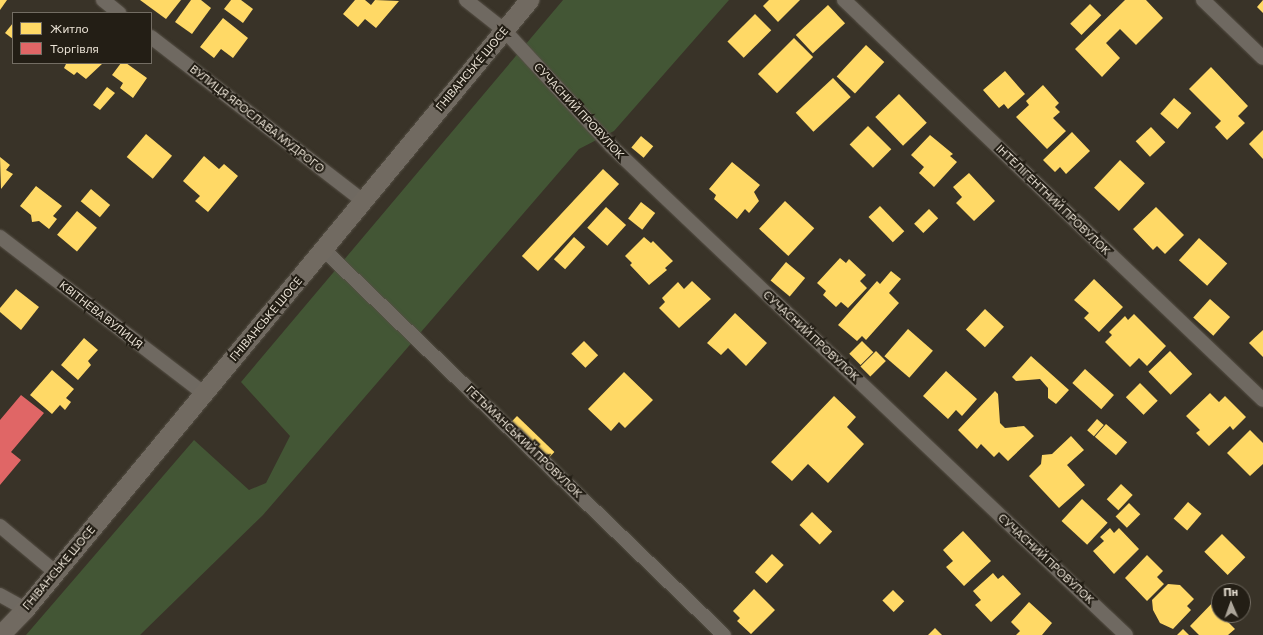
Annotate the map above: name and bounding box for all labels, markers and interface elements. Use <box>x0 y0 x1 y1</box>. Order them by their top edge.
legend <box>12 12 152 64</box>
text: Житло <box>50 21 89 35</box>
street label: ГНІВАНСЬКЕ ШОСЕ <box>433 24 511 114</box>
text: Торгівля <box>50 41 99 55</box>
street label: СУЧАСНИЙ ПРОВУЛОК <box>531 60 627 162</box>
street label: ВУЛИЦЯ ЯРОСЛАВА МУДРОГО <box>187 62 327 176</box>
street label: ІНТЕЛІГЕНТНИЙ ПРОВУЛОК <box>993 142 1113 258</box>
street label: ГНІВАНСЬКЕ ШОСЕ <box>227 274 305 364</box>
street label: КВІТНЕВА ВУЛИЦЯ <box>57 278 145 352</box>
street label: СУЧАСНИЙ ПРОВУЛОК <box>760 288 862 384</box>
street label: ГЕТЬМАНСЬКИЙ ПРОВУЛОК <box>463 383 585 501</box>
street label: СУЧАСНИЙ ПРОВУЛОК <box>995 511 1097 607</box>
street label: ГНІВАНСЬКЕ ШОСЕ <box>20 523 98 613</box>
north arrow <box>1211 583 1251 623</box>
text: Пн <box>1223 585 1238 598</box>

